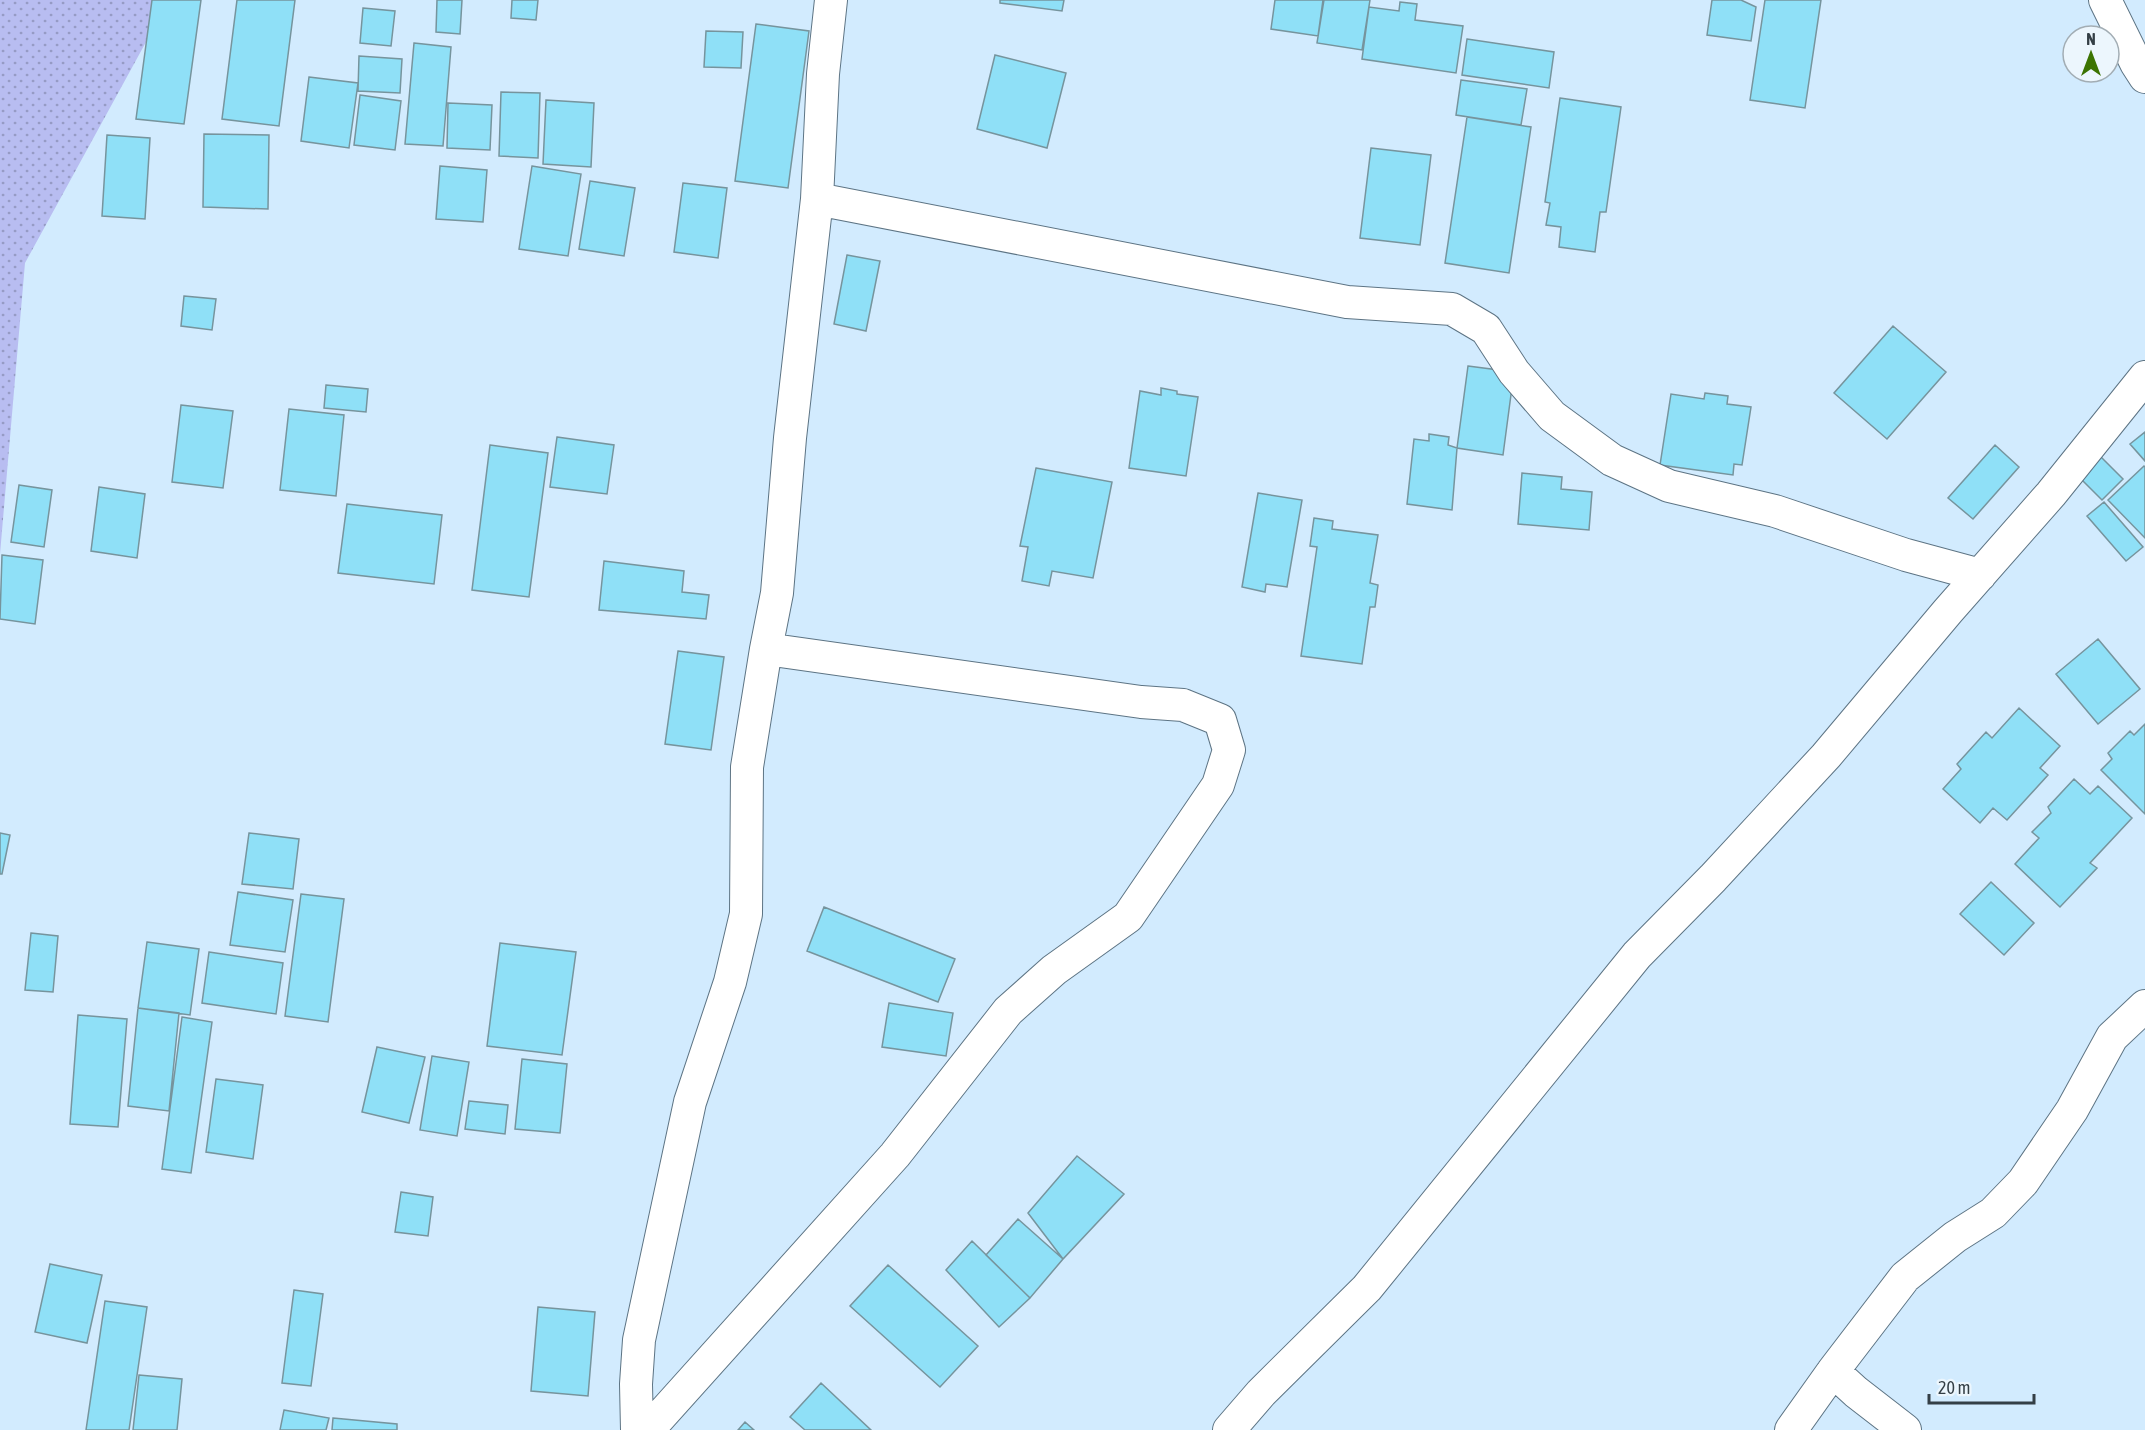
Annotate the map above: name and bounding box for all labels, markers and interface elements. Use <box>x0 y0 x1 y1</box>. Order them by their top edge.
north arrow <box>2061 24 2121 84</box>
text: N <box>2086 30 2096 48</box>
scale bar <box>1929 1367 2034 1405</box>
text: 20 m <box>1938 1377 1970 1398</box>

